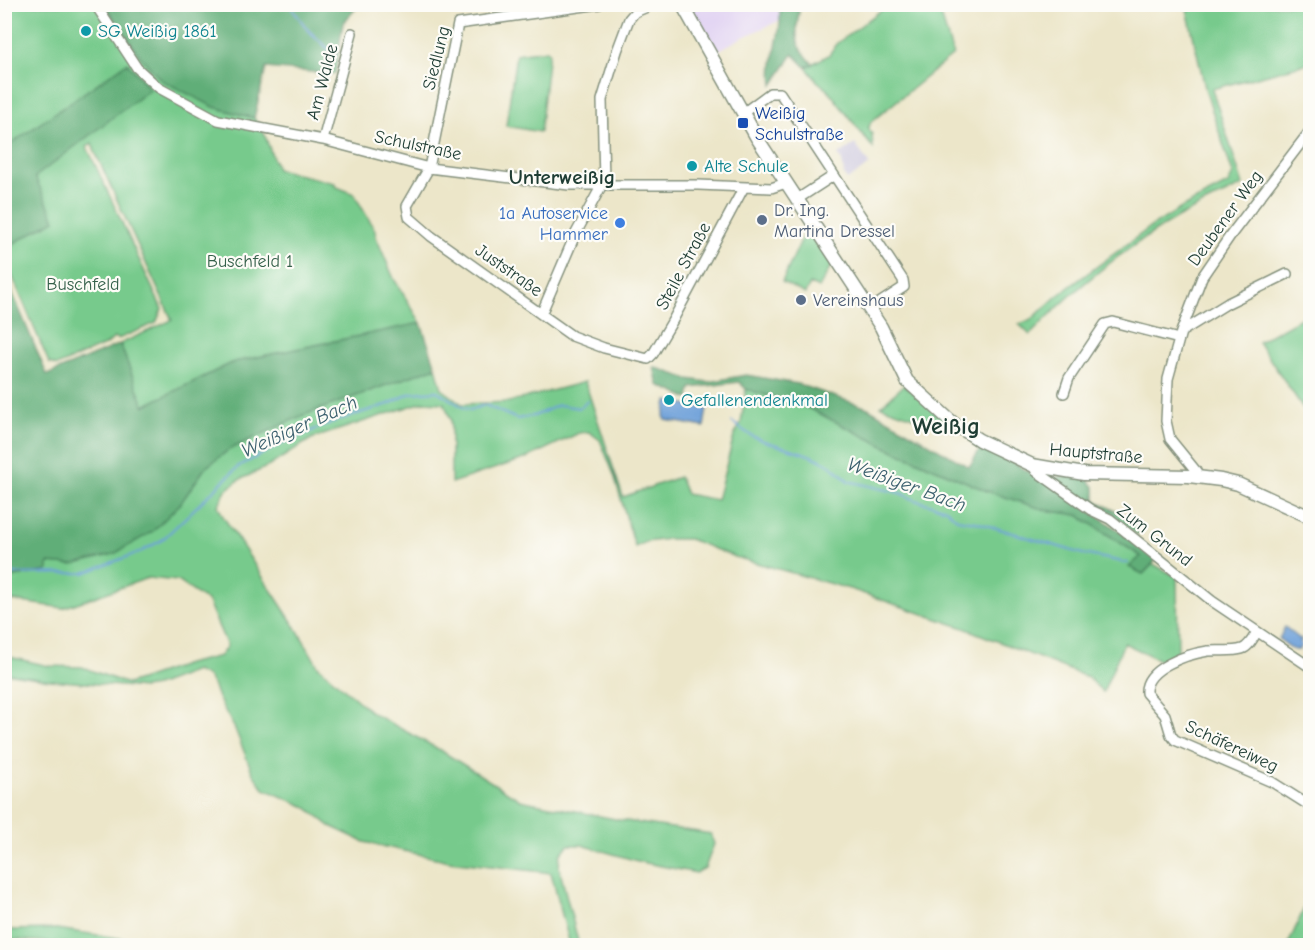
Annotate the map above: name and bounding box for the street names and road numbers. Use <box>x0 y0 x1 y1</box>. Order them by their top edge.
street label: Siedlung <box>418 24 455 92</box>
street label: Am Walde <box>302 42 343 122</box>
street label: Schulstraße <box>372 126 463 165</box>
street label: Deubener Weg <box>1184 166 1267 270</box>
street label: Steile Straße <box>652 219 715 314</box>
street label: Juststraße <box>471 240 546 301</box>
street label: Hauptstraße <box>1049 439 1143 468</box>
street label: Zum Grund <box>1113 500 1196 571</box>
street label: Schäfereiweg <box>1182 716 1282 777</box>

